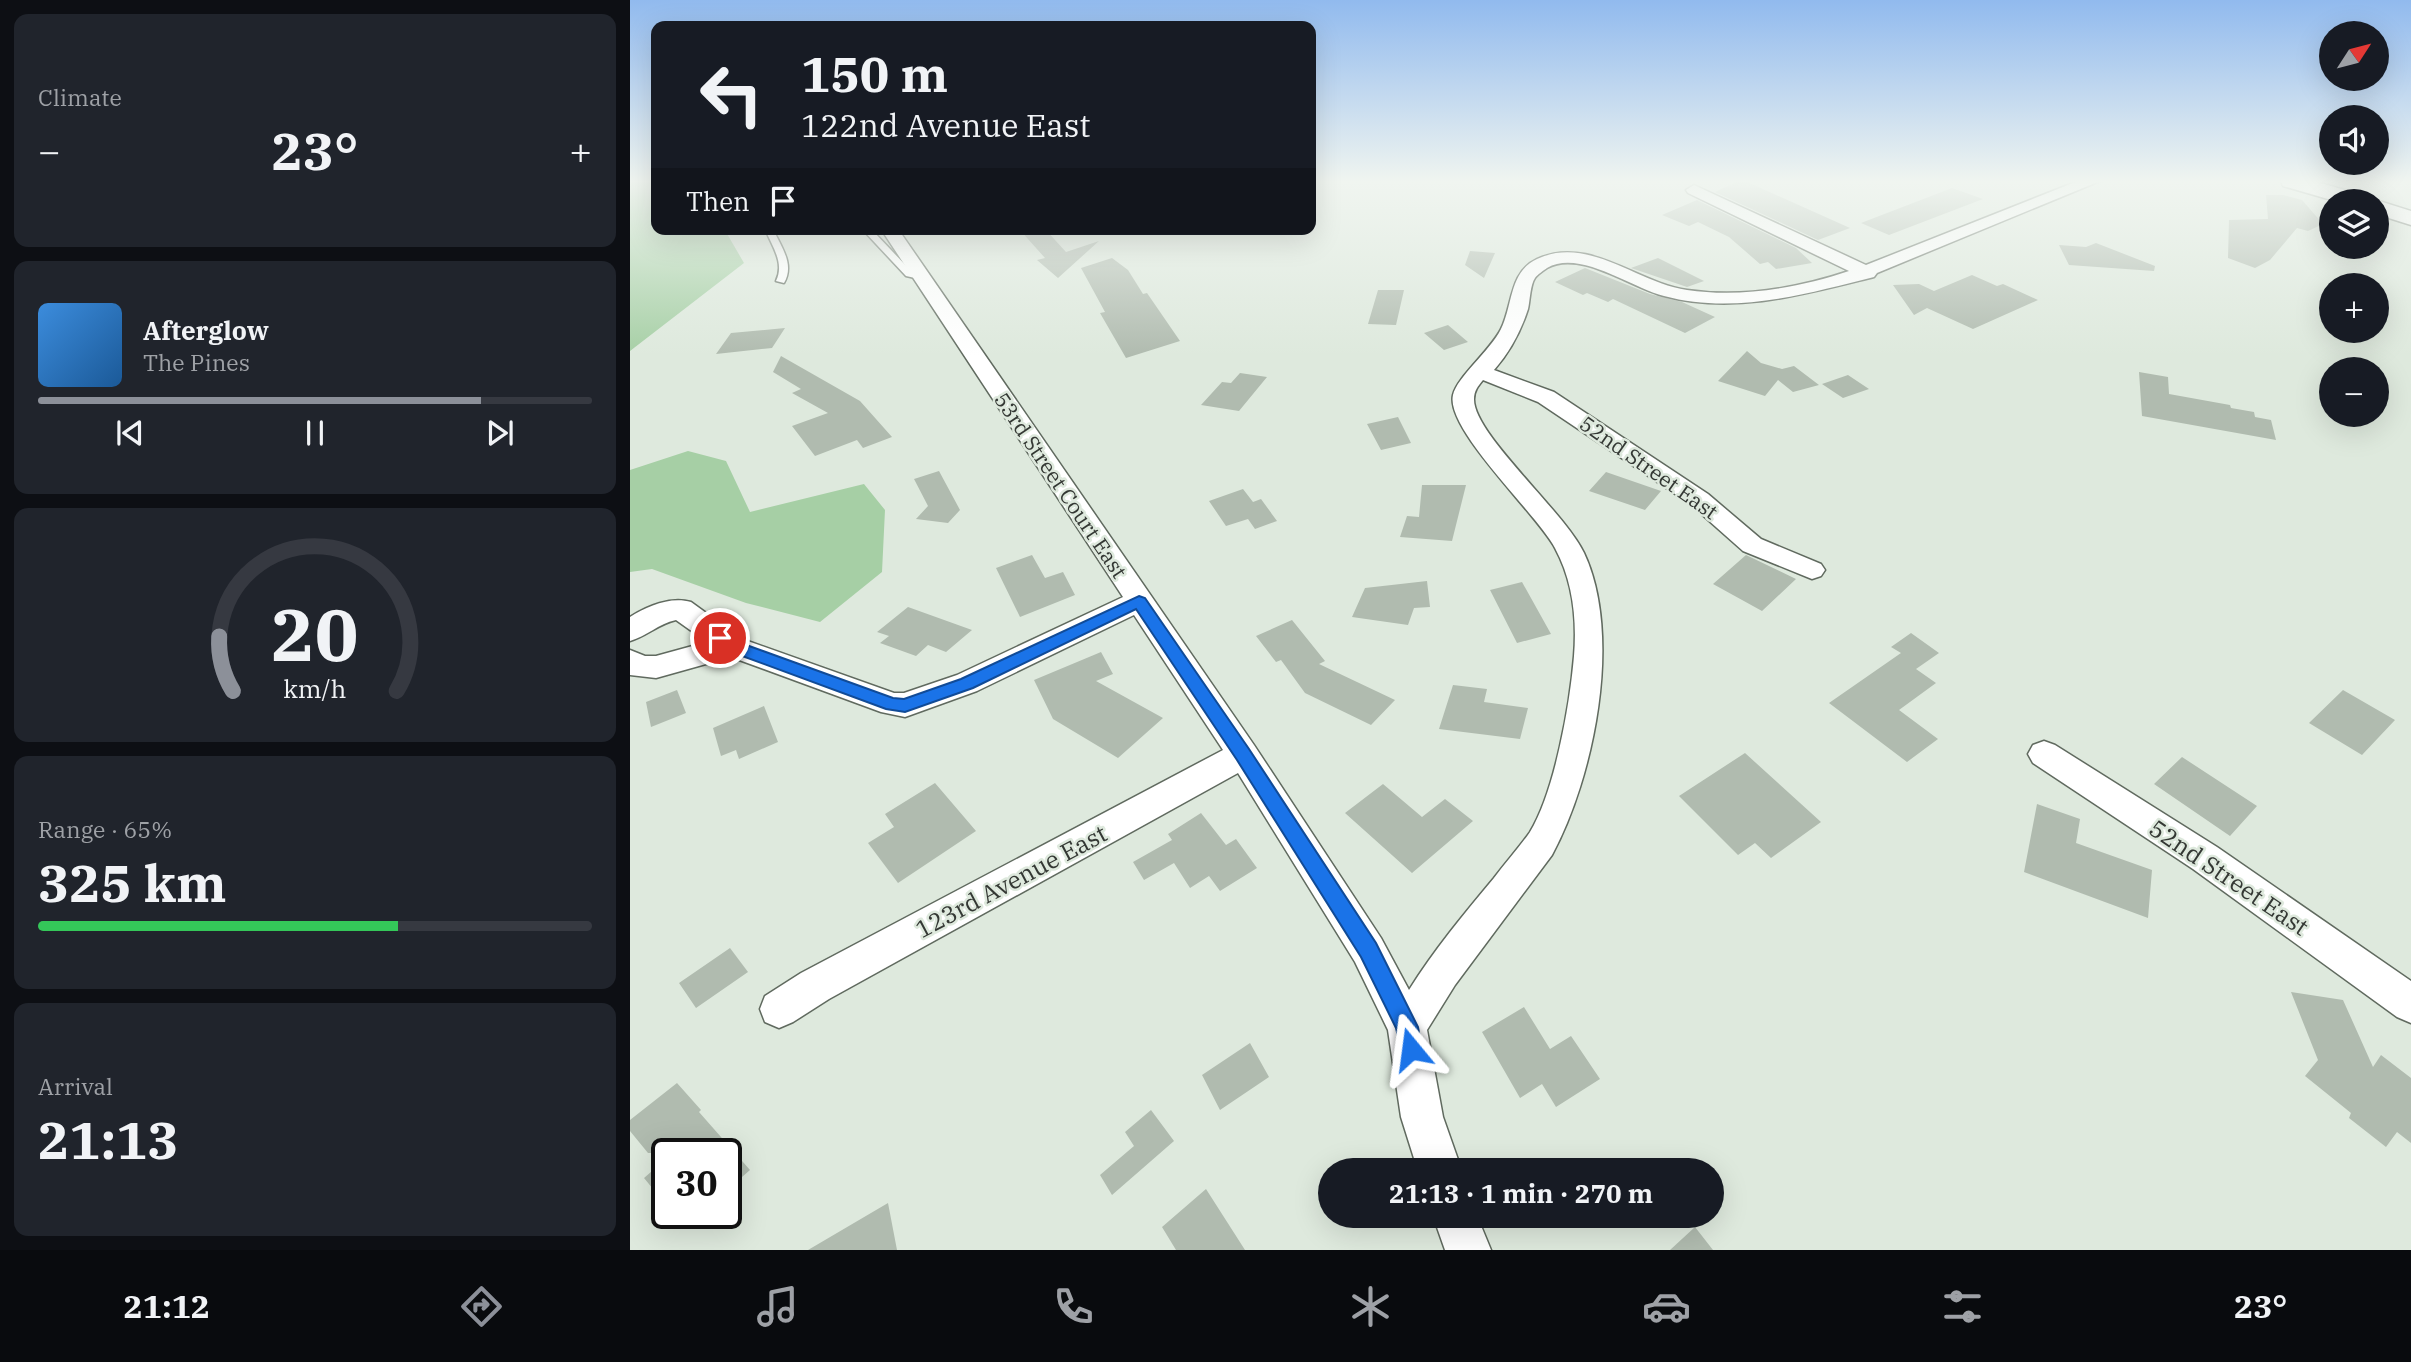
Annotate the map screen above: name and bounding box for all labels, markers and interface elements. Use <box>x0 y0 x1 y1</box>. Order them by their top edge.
north arrow <box>2319 21 2389 91</box>
map controls <box>2319 21 2389 427</box>
text: 150 m <box>801 42 948 105</box>
icon: left <box>686 49 777 140</box>
text: Climate <box>38 82 122 112</box>
text: 122nd Avenue East <box>801 104 1091 146</box>
button: sound <box>2319 105 2389 175</box>
text: 23° <box>272 117 358 184</box>
text: − <box>38 126 61 175</box>
text: + <box>569 126 592 175</box>
icon: arrive <box>764 182 802 220</box>
text: Then <box>686 184 750 218</box>
button: layers <box>2319 189 2389 259</box>
button: + <box>2319 273 2389 343</box>
text: Afterglow <box>143 313 269 347</box>
text: The Pines <box>143 347 250 377</box>
button: − <box>2319 357 2389 427</box>
street label: 53rd Street Court East <box>988 387 1134 583</box>
street label: 52nd Street East <box>1574 409 1724 525</box>
icon: previous <box>111 414 149 452</box>
icon: pause <box>296 414 334 452</box>
icon: next <box>481 414 519 452</box>
text: 20 <box>271 586 359 681</box>
pin <box>690 608 750 668</box>
icon: arrive <box>701 619 739 657</box>
text: km/h <box>283 672 347 705</box>
street label: 52nd Street East <box>2143 812 2315 942</box>
text: Range · 65% <box>38 814 172 844</box>
street label: 123rd Avenue East <box>910 817 1112 945</box>
text: 325 km <box>38 849 227 916</box>
position arrow <box>1374 1012 1448 1086</box>
text: Arrival <box>38 1071 113 1101</box>
text: 21:13 <box>38 1106 179 1173</box>
speed limit sign: 30 <box>651 1138 742 1229</box>
text: 21:13 · 1 min · 270 m <box>1389 1176 1653 1210</box>
icon: directions <box>457 1282 506 1331</box>
icon: music <box>753 1282 802 1331</box>
icon: phone <box>1049 1282 1098 1331</box>
icon: climate <box>1346 1282 1395 1331</box>
icon: car <box>1642 1282 1691 1331</box>
icon: filters <box>1938 1282 1987 1331</box>
text: 21:12 <box>124 1285 210 1327</box>
text: 23° <box>2234 1285 2287 1327</box>

